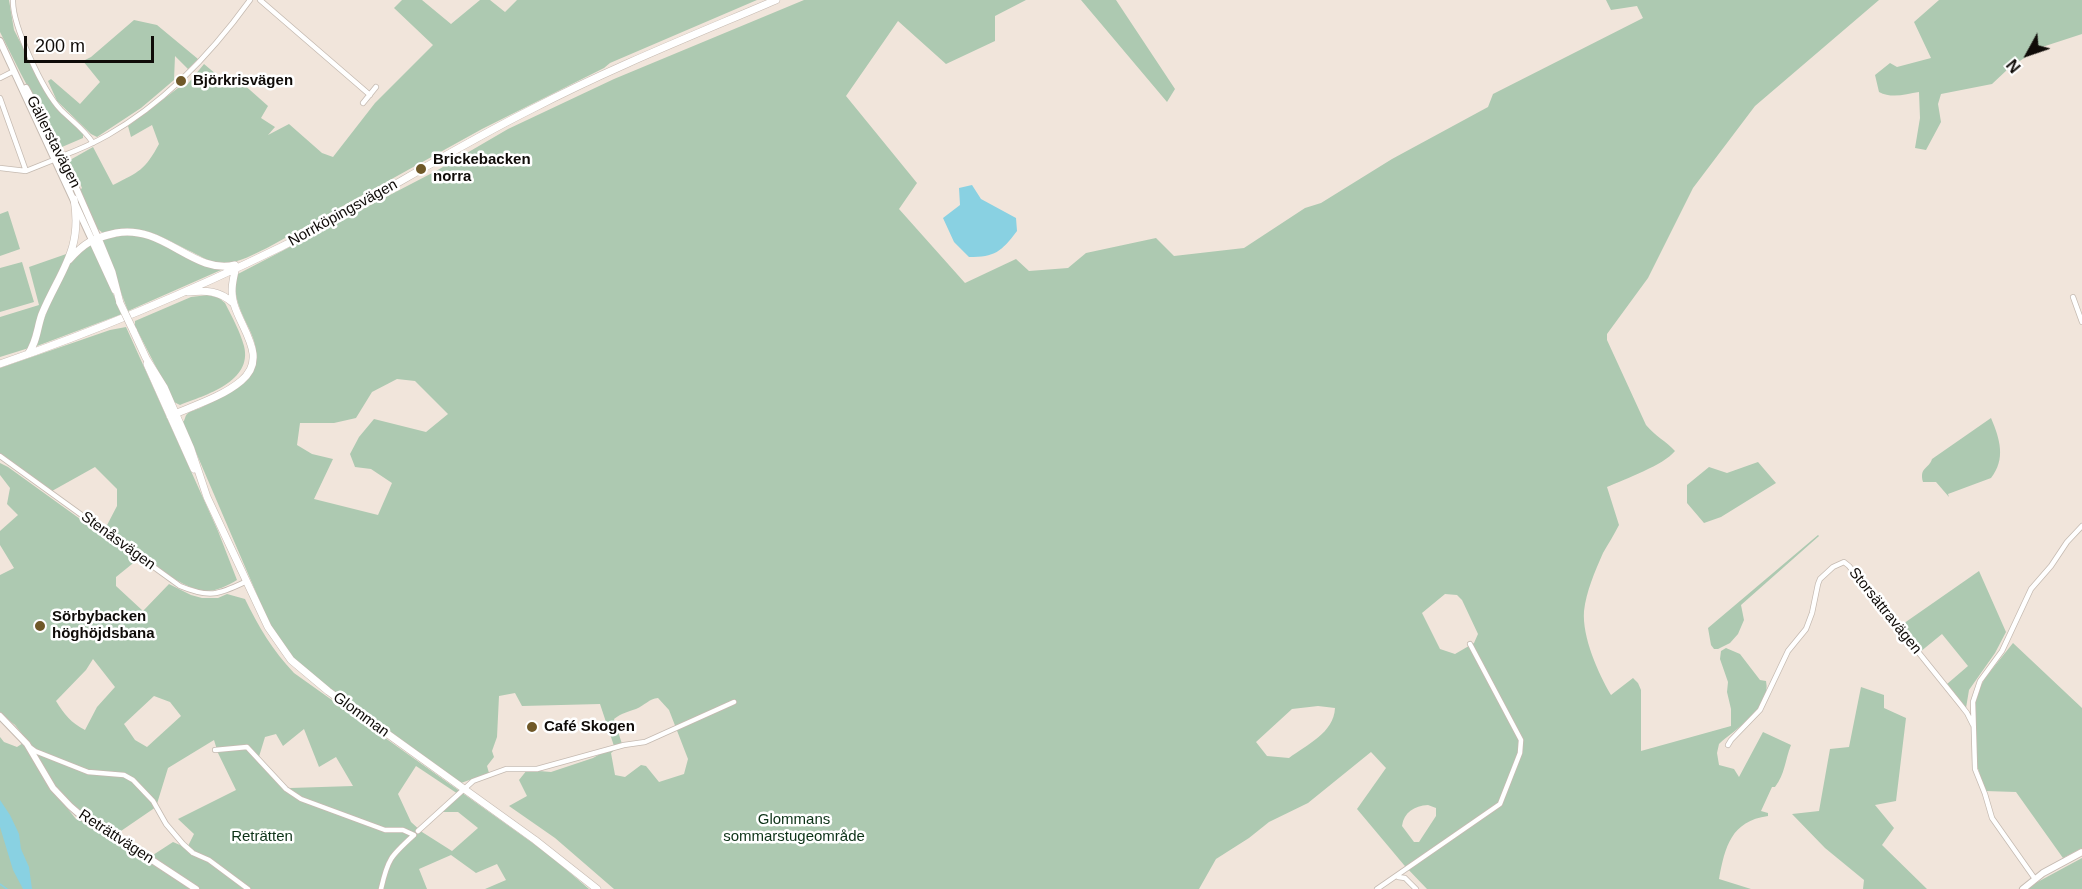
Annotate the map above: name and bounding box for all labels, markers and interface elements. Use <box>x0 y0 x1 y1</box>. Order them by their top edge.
scale bar <box>27 24 158 62</box>
north arrow <box>1998 24 2058 84</box>
text: 200 m <box>35 36 85 56</box>
text: N <box>2004 56 2024 76</box>
place label: Björkrisvägen <box>193 72 293 90</box>
marker: Björkrisvägen <box>174 74 188 88</box>
street label: Gällerstavägen <box>22 93 84 191</box>
place label: Brickebacken norra <box>433 151 531 186</box>
marker: Brickebacken norra <box>414 162 428 176</box>
street label: Norrköpingsvägen <box>285 176 401 250</box>
street label: Stenåsvägen <box>77 508 159 574</box>
street label: Storsättravägen <box>1845 564 1925 658</box>
place label: Sörbybacken höghöjdsbana <box>52 608 154 643</box>
marker: Sörbybacken höghöjdsbana <box>33 619 47 633</box>
street label: Glomman <box>329 689 393 741</box>
place label: Café Skogen <box>544 718 635 736</box>
marker: Café Skogen <box>525 720 539 734</box>
street label: Reträttvägen <box>75 806 157 868</box>
park label: Glommans sommarstugeområde <box>723 811 865 846</box>
park label: Reträtten <box>231 828 293 846</box>

